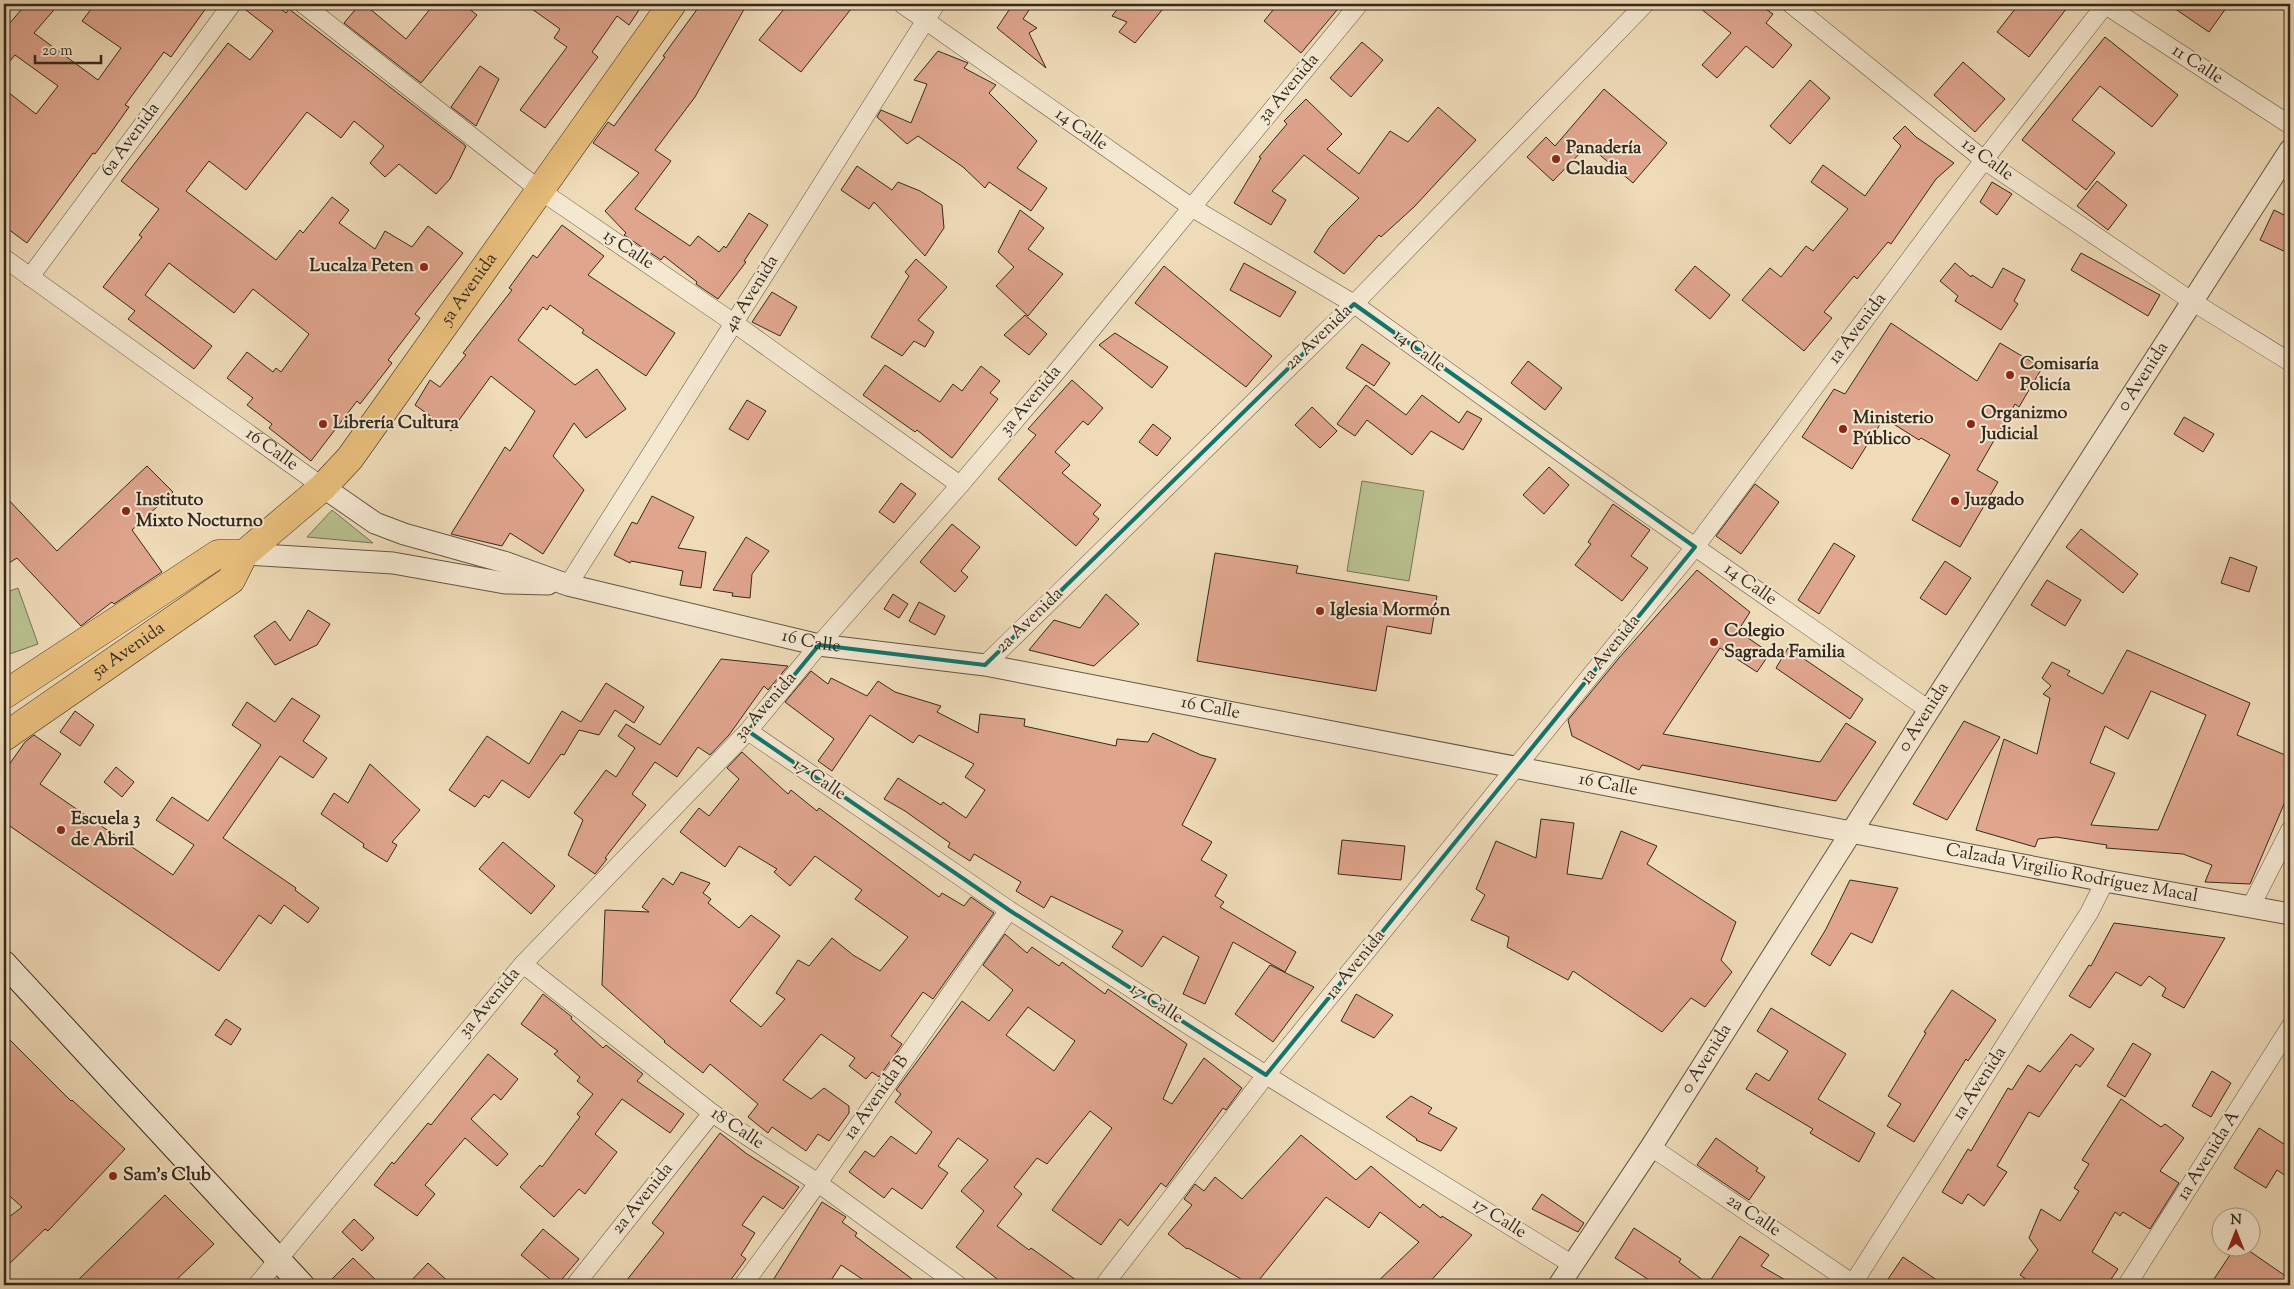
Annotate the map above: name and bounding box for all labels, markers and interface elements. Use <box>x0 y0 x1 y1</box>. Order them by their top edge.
scale bar <box>35 32 101 64</box>
street label: 11 Calle <box>2166 39 2228 91</box>
text: 20 m <box>42 41 73 62</box>
street label: 3a Avenida <box>1252 48 1326 130</box>
street label: 6a Avenida <box>95 98 167 182</box>
street label: 14 Calle <box>1049 102 1113 158</box>
street label: 12 Calle <box>1955 132 2019 188</box>
place label: Panadería Claudia <box>1566 136 1642 183</box>
marker: Panadería Claudia <box>1550 153 1562 165</box>
street label: 15 Calle <box>597 223 659 277</box>
street label: 5a Avenida <box>434 248 504 332</box>
street label: 4a Avenida <box>718 251 786 337</box>
place label: Lucalza Peten <box>310 254 414 280</box>
marker: Lucalza Peten <box>418 261 430 273</box>
street label: 1a Avenida <box>1823 288 1893 370</box>
street label: 2a Avenida <box>1279 299 1359 377</box>
street label: 14 Calle <box>1387 323 1451 379</box>
street label: 0 Avenida <box>2111 337 2176 417</box>
place label: Comisaría Policía <box>2020 352 2100 399</box>
street label: 3a Avenida <box>994 360 1068 442</box>
marker: Comisaría Policía <box>2004 369 2016 381</box>
place label: Organizmo Judicial <box>1979 401 2067 448</box>
place label: Ministerio Público <box>1853 406 1934 453</box>
place label: Librería Cultura <box>333 411 460 437</box>
marker: Librería Cultura <box>317 418 329 430</box>
marker: Organizmo Judicial <box>1965 418 1977 430</box>
street label: 16 Calle <box>239 422 303 478</box>
marker: Ministerio Público <box>1837 423 1849 435</box>
place label: Instituto Mixto Nocturno <box>136 488 263 535</box>
place label: Juzgado <box>1963 488 2024 514</box>
marker: Juzgado <box>1949 495 1961 507</box>
marker: Instituto Mixto Nocturno <box>120 505 132 517</box>
street label: 14 Calle <box>1718 557 1782 613</box>
street label: 2a Avenida <box>990 582 1070 660</box>
place label: Iglesia Mormón <box>1330 598 1451 624</box>
marker: Iglesia Mormón <box>1314 605 1326 617</box>
street label: 1a Avenida <box>1575 609 1647 691</box>
street label: 5a Avenida <box>86 616 171 686</box>
place label: Colegio Sagrada Familia <box>1724 619 1846 666</box>
street label: 16 Calle <box>779 624 842 661</box>
marker: Colegio Sagrada Familia <box>1708 636 1720 648</box>
street label: 3a Avenida <box>728 667 804 747</box>
street label: 0 Avenida <box>1892 677 1956 758</box>
street label: 16 Calle <box>1179 690 1242 727</box>
street label: 17 Calle <box>787 753 851 807</box>
street label: 16 Calle <box>1576 767 1640 804</box>
place label: Escuela 3 de Abril <box>71 807 140 854</box>
marker: Escuela 3 de Abril <box>55 824 67 836</box>
street label: Calzada Virgilio Rodríguez Macal <box>1943 838 2200 910</box>
street label: 1a Avenida <box>1320 924 1392 1006</box>
street label: 3a Avenida <box>453 962 527 1044</box>
street label: 17 Calle <box>1124 977 1188 1031</box>
street label: 0 Avenida <box>1675 1019 1739 1099</box>
street label: 1a Avenida <box>1946 1042 2014 1126</box>
street label: 1a Avenida B <box>838 1050 916 1146</box>
street label: 18 Calle <box>705 1102 769 1156</box>
street label: 1a Avenida A <box>2171 1106 2247 1206</box>
street label: 2a Avenida <box>606 1158 680 1240</box>
place label: Sam's Club <box>123 1163 211 1189</box>
marker: Sam's Club <box>107 1170 119 1182</box>
street label: 2a Calle <box>1720 1188 1786 1244</box>
street label: 17 Calle <box>1467 1192 1531 1246</box>
north arrow <box>2212 1206 2262 1256</box>
text: N <box>2230 1211 2242 1231</box>

